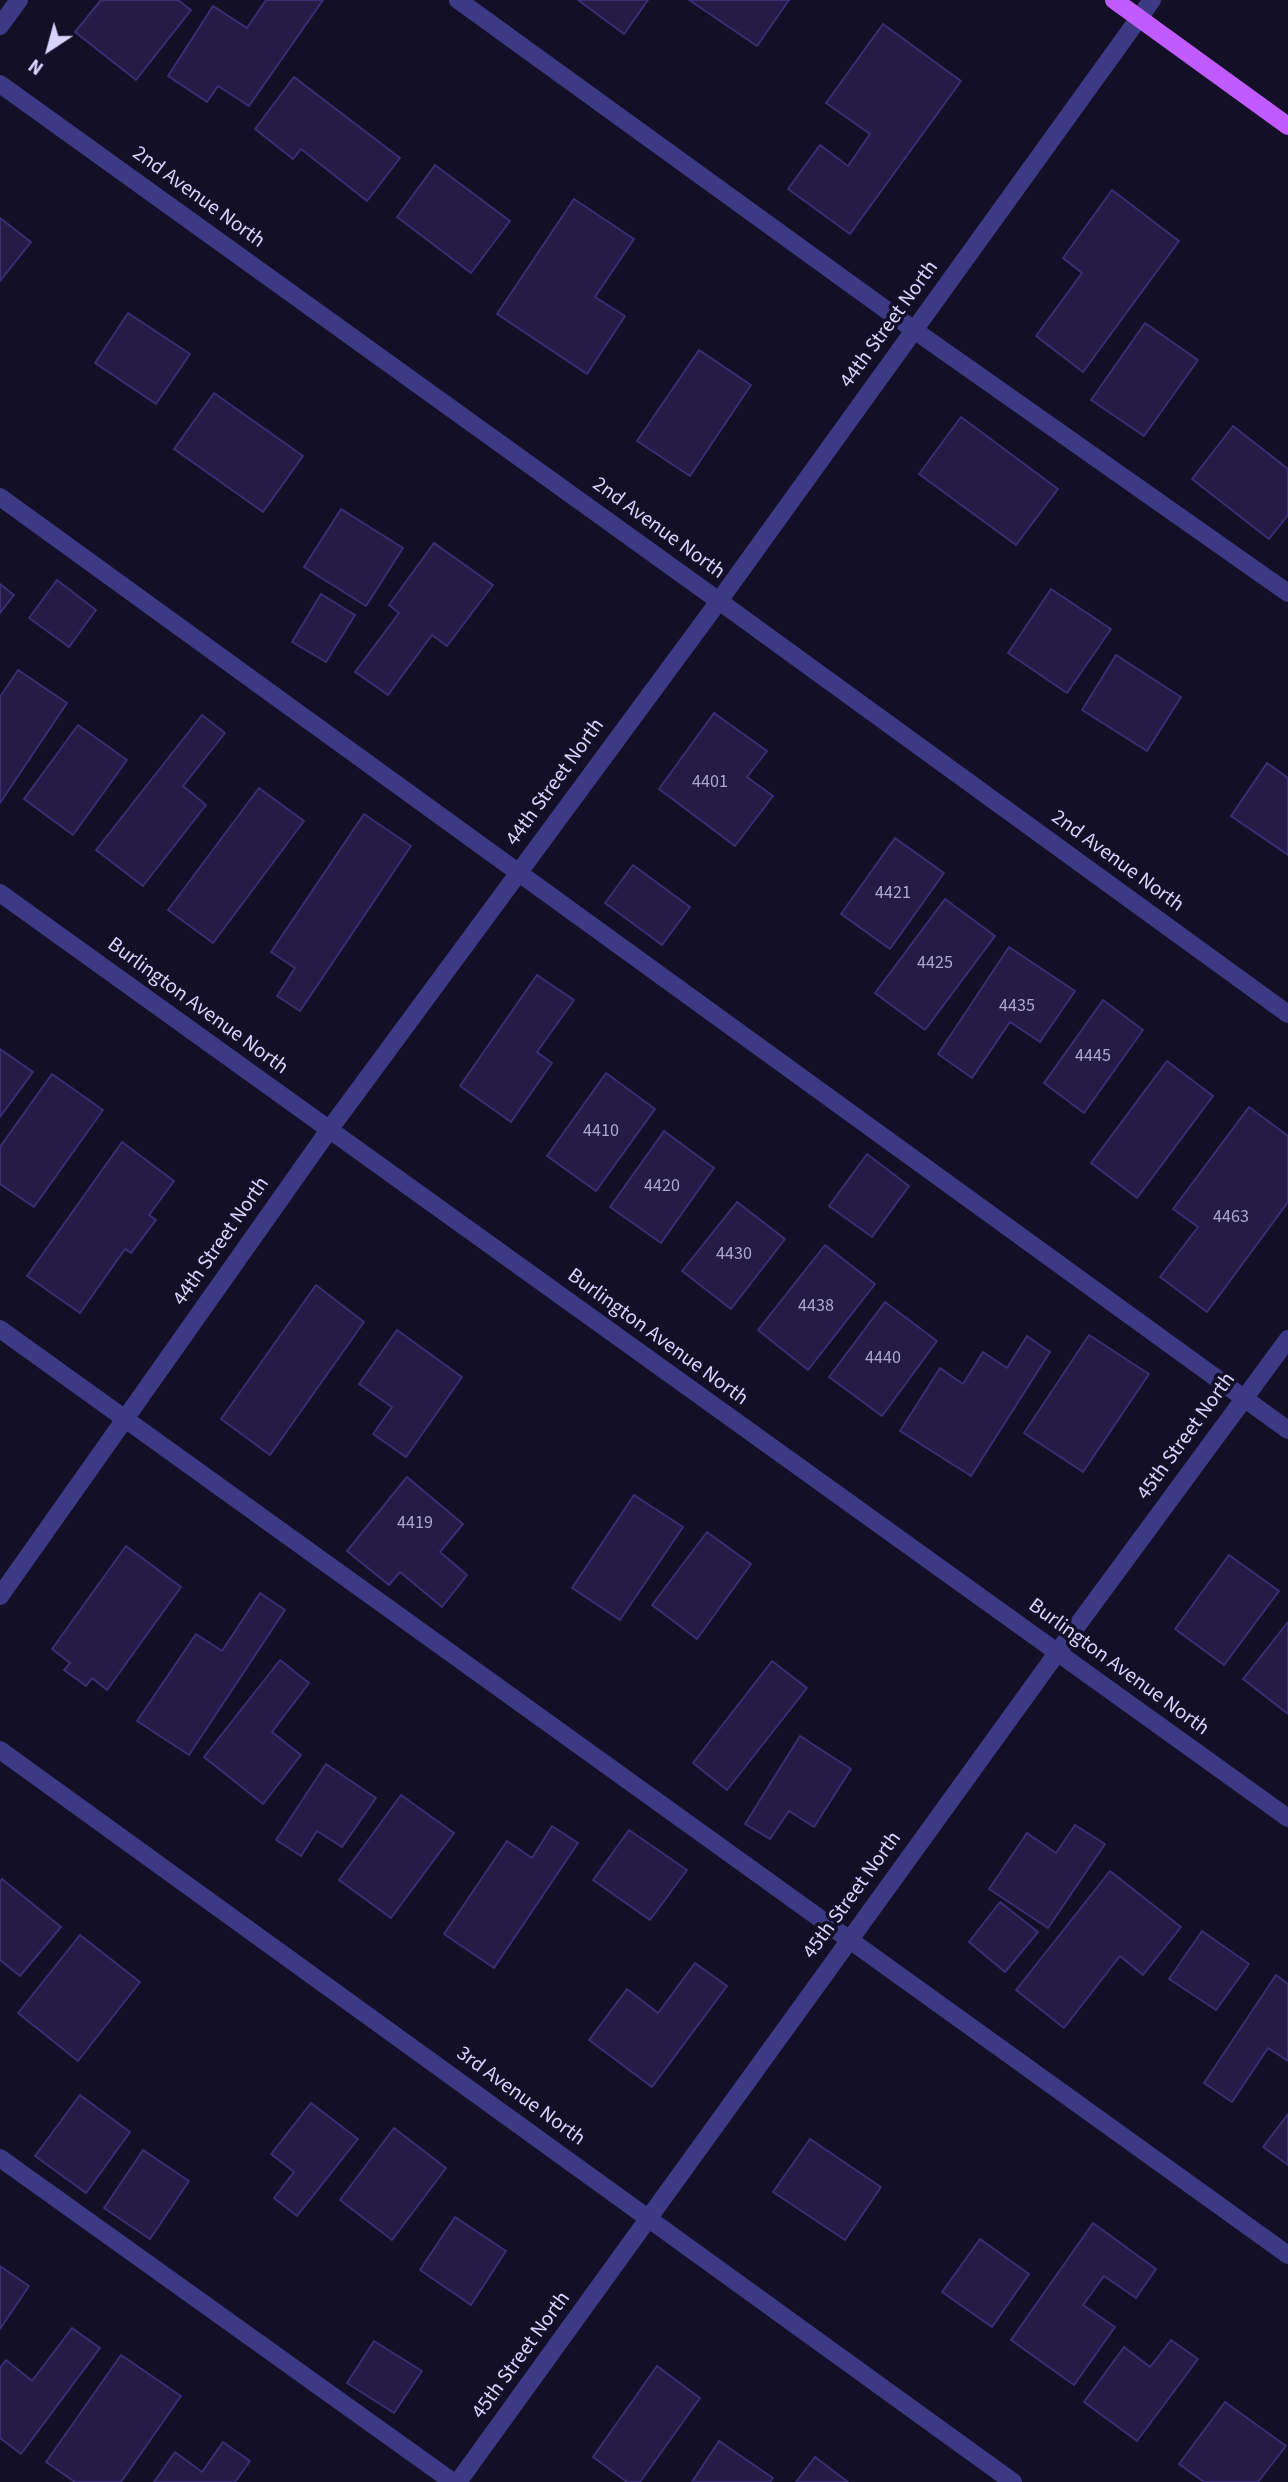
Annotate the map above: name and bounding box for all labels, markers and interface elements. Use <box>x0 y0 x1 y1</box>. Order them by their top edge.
north arrow <box>14 14 84 84</box>
text: N <box>23 52 49 81</box>
street label: 2nd Avenue North <box>127 142 269 254</box>
street label: 44th Street North <box>835 256 945 394</box>
street label: 2nd Avenue North <box>587 473 729 585</box>
street label: 44th Street North <box>501 714 611 852</box>
house number: 4401 <box>692 772 728 794</box>
street label: 2nd Avenue North <box>1046 806 1188 918</box>
house number: 4421 <box>875 883 911 905</box>
street label: Burlington Avenue North <box>102 933 292 1081</box>
house number: 4425 <box>917 953 953 975</box>
house number: 4435 <box>999 996 1035 1018</box>
house number: 4445 <box>1075 1046 1111 1068</box>
house number: 4410 <box>583 1121 619 1143</box>
street label: 44th Street North <box>168 1173 276 1311</box>
house number: 4420 <box>644 1176 680 1198</box>
house number: 4463 <box>1213 1207 1249 1229</box>
house number: 4430 <box>716 1244 752 1266</box>
street label: Burlington Avenue North <box>562 1264 752 1412</box>
house number: 4438 <box>798 1296 834 1318</box>
house number: 4440 <box>865 1348 901 1370</box>
street label: 45th Street North <box>1132 1368 1242 1506</box>
house number: 4419 <box>397 1513 433 1535</box>
street label: Burlington Avenue North <box>1023 1594 1213 1742</box>
street label: 45th Street North <box>798 1827 908 1965</box>
street label: 3rd Avenue North <box>451 2042 589 2152</box>
street label: 45th Street North <box>467 2287 577 2425</box>

